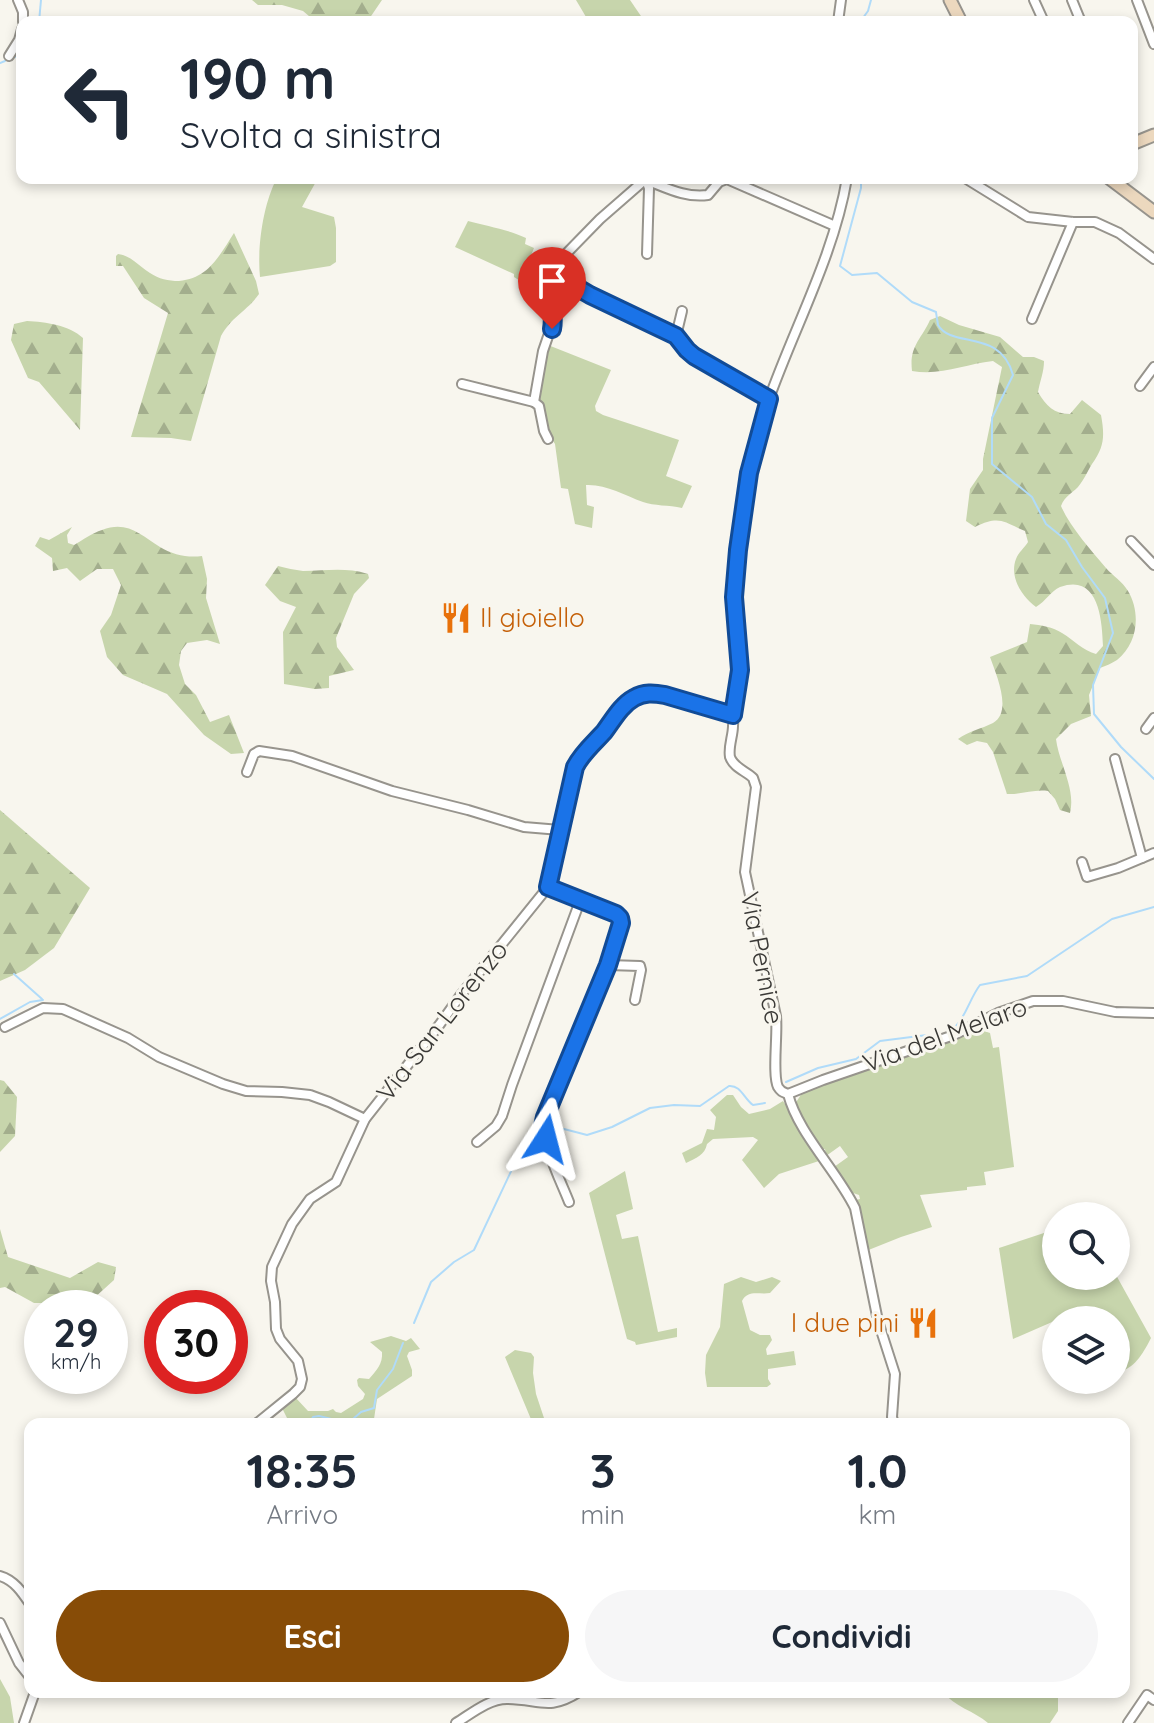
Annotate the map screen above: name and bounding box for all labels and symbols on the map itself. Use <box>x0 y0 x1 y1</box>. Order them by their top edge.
pin <box>518 247 586 329</box>
restaurant icon: Il gioiello <box>439 601 473 635</box>
place label: Il gioiello <box>480 601 585 634</box>
street label: Via Pernice <box>733 889 792 1027</box>
street label: Via San Lorenzo <box>369 934 515 1108</box>
street label: Via del Melaro <box>858 990 1031 1080</box>
position arrow <box>504 1097 588 1181</box>
speed limit sign: 30 <box>144 1290 248 1394</box>
place label: I due pini <box>791 1306 899 1339</box>
restaurant icon: I due pini <box>906 1306 940 1340</box>

